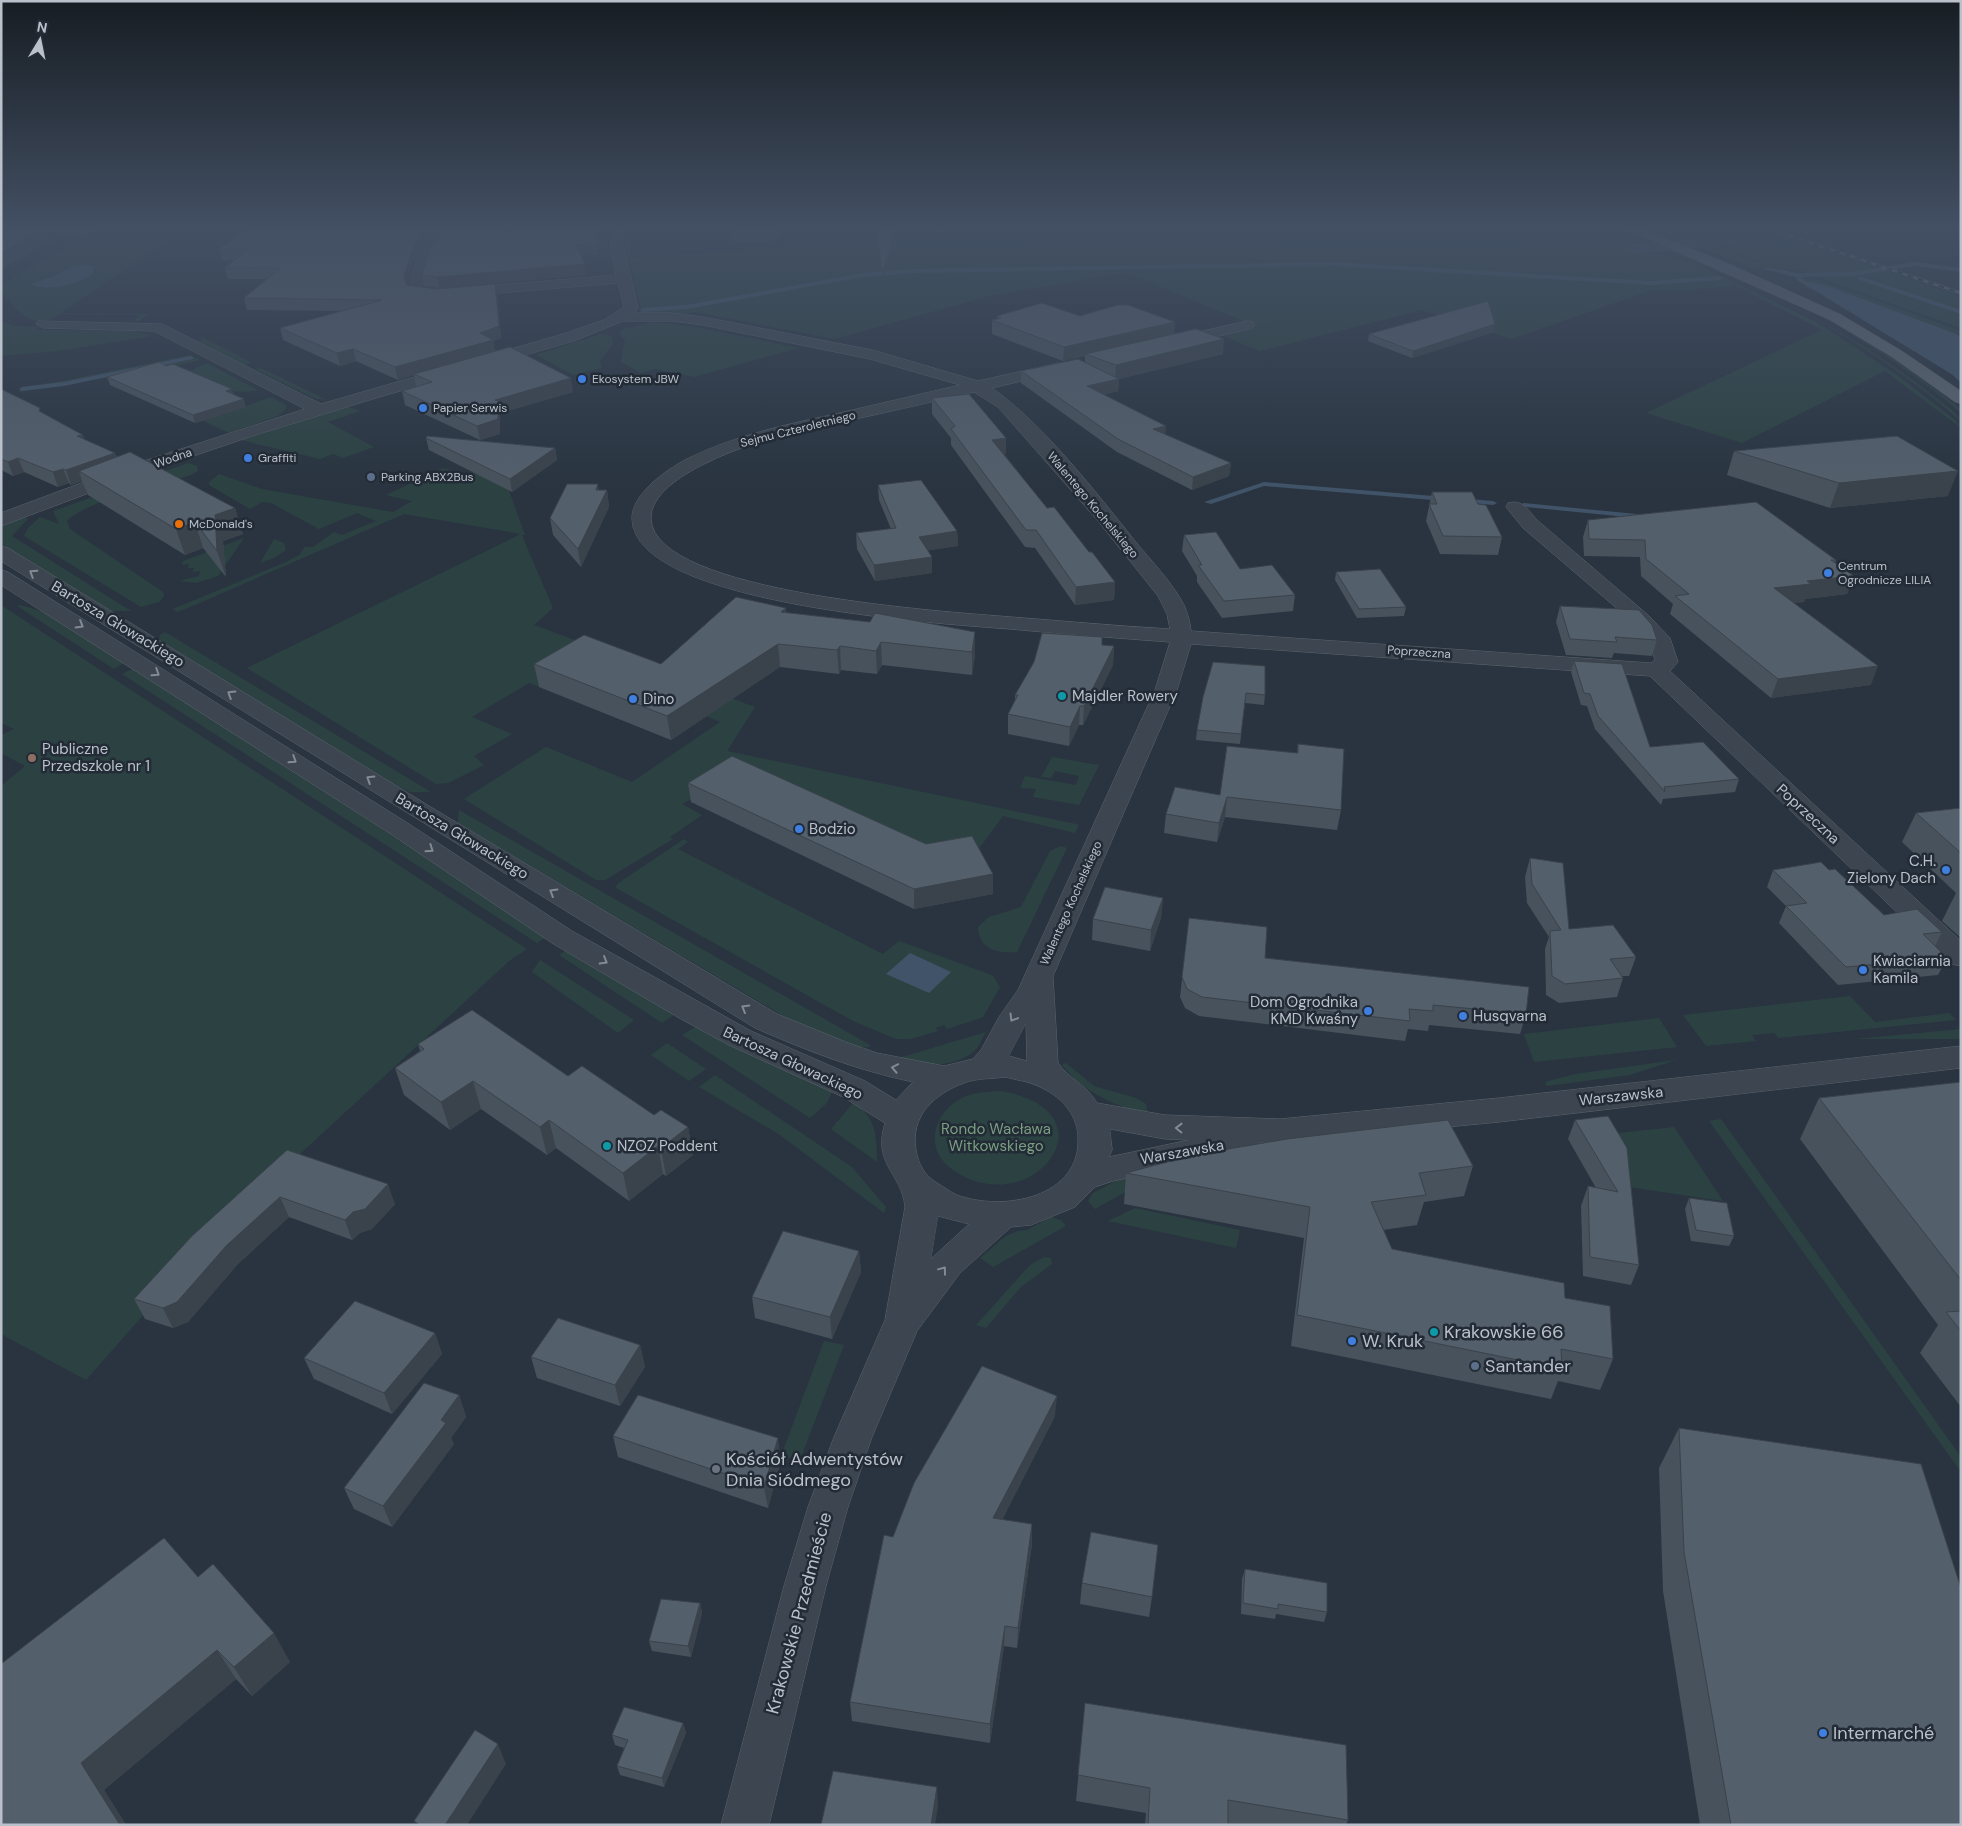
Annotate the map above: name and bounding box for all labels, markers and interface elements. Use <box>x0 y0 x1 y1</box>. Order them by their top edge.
north arrow <box>15 15 65 65</box>
text: N <box>36 17 49 37</box>
place label: Ekosystem JBW <box>592 371 680 387</box>
marker: Ekosystem JBW <box>576 373 588 385</box>
place label: Papier Serwis <box>433 400 507 416</box>
marker: Papier Serwis <box>417 402 429 414</box>
street label: Sejmu Czteroletniego <box>739 407 857 451</box>
street label: Wodna <box>152 444 194 472</box>
street label: Walentego Kochelskiego <box>1044 448 1142 562</box>
place label: Graffiti <box>258 450 297 466</box>
marker: Graffiti <box>242 452 254 464</box>
place label: Parking ABX2Bus <box>381 469 474 485</box>
marker: Parking ABX2Bus <box>365 471 377 483</box>
place label: McDonald's <box>189 516 253 532</box>
marker: McDonald's <box>173 518 185 530</box>
place label: Centrum Ogrodnicze LILIA <box>1838 558 1931 588</box>
marker: Centrum Ogrodnicze LILIA <box>1822 567 1834 579</box>
one-way arrow <box>30 570 39 579</box>
street label: Bartosza Głowackiego <box>48 576 188 672</box>
one-way arrow <box>74 618 83 628</box>
street label: Poprzeczna <box>1387 642 1451 662</box>
one-way arrow <box>151 667 160 676</box>
place label: Majdler Rowery <box>1072 686 1179 706</box>
place label: Dino <box>643 689 675 709</box>
one-way arrow <box>228 690 237 700</box>
marker: Majdler Rowery <box>1056 690 1068 702</box>
marker: Dino <box>627 693 639 705</box>
place label: Publiczne Przedszkole nr 1 <box>42 739 150 776</box>
marker: Publiczne Przedszkole nr 1 <box>26 752 38 764</box>
one-way arrow <box>288 754 297 764</box>
one-way arrow <box>366 776 375 786</box>
street label: Poprzeczna <box>1772 780 1844 848</box>
street label: Bartosza Głowackiego <box>392 788 532 884</box>
place label: Bodzio <box>809 819 856 839</box>
marker: Bodzio <box>793 823 805 835</box>
street label: Walentego Kochelskiego <box>1036 838 1106 968</box>
one-way arrow <box>425 842 434 852</box>
place label: C.H. Zielony Dach <box>1847 851 1936 888</box>
marker: C.H. Zielony Dach <box>1940 864 1952 876</box>
one-way arrow <box>549 888 558 898</box>
place label: Kwiaciarnia Kamila <box>1873 951 1951 988</box>
one-way arrow <box>599 955 608 965</box>
marker: Kwiaciarnia Kamila <box>1857 964 1869 976</box>
place label: Dom Ogrodnika KMD Kwaśny <box>1250 992 1359 1029</box>
one-way arrow <box>741 1005 750 1015</box>
marker: Dom Ogrodnika KMD Kwaśny <box>1362 1005 1374 1017</box>
place label: Husqvarna <box>1473 1006 1547 1026</box>
marker: Husqvarna <box>1457 1010 1469 1022</box>
one-way arrow <box>1010 1012 1020 1021</box>
street label: Bartosza Głowackiego <box>720 1022 866 1104</box>
one-way arrow <box>891 1063 900 1074</box>
street label: Warszawska <box>1578 1082 1664 1110</box>
park label: Rondo Wacława Witkowskiego <box>941 1119 1051 1156</box>
one-way arrow <box>1175 1122 1183 1133</box>
street label: Warszawska <box>1139 1135 1225 1169</box>
place label: NZOZ Poddent <box>617 1136 718 1156</box>
marker: NZOZ Poddent <box>601 1140 613 1152</box>
one-way arrow <box>937 1267 945 1276</box>
place label: Krakowskie 66 <box>1444 1320 1564 1344</box>
marker: Krakowskie 66 <box>1428 1326 1440 1338</box>
place label: W. Kruk <box>1362 1329 1423 1353</box>
marker: W. Kruk <box>1346 1335 1358 1347</box>
place label: Santander <box>1485 1354 1571 1378</box>
marker: Santander <box>1469 1360 1481 1372</box>
place label: Kościół Adwentystów Dnia Siódmego <box>726 1447 903 1492</box>
marker: Kościół Adwentystów Dnia Siódmego <box>710 1463 722 1475</box>
street label: Krakowskie Przedmieście <box>760 1509 838 1717</box>
place label: Intermarché <box>1833 1721 1934 1745</box>
marker: Intermarché <box>1817 1727 1829 1739</box>

